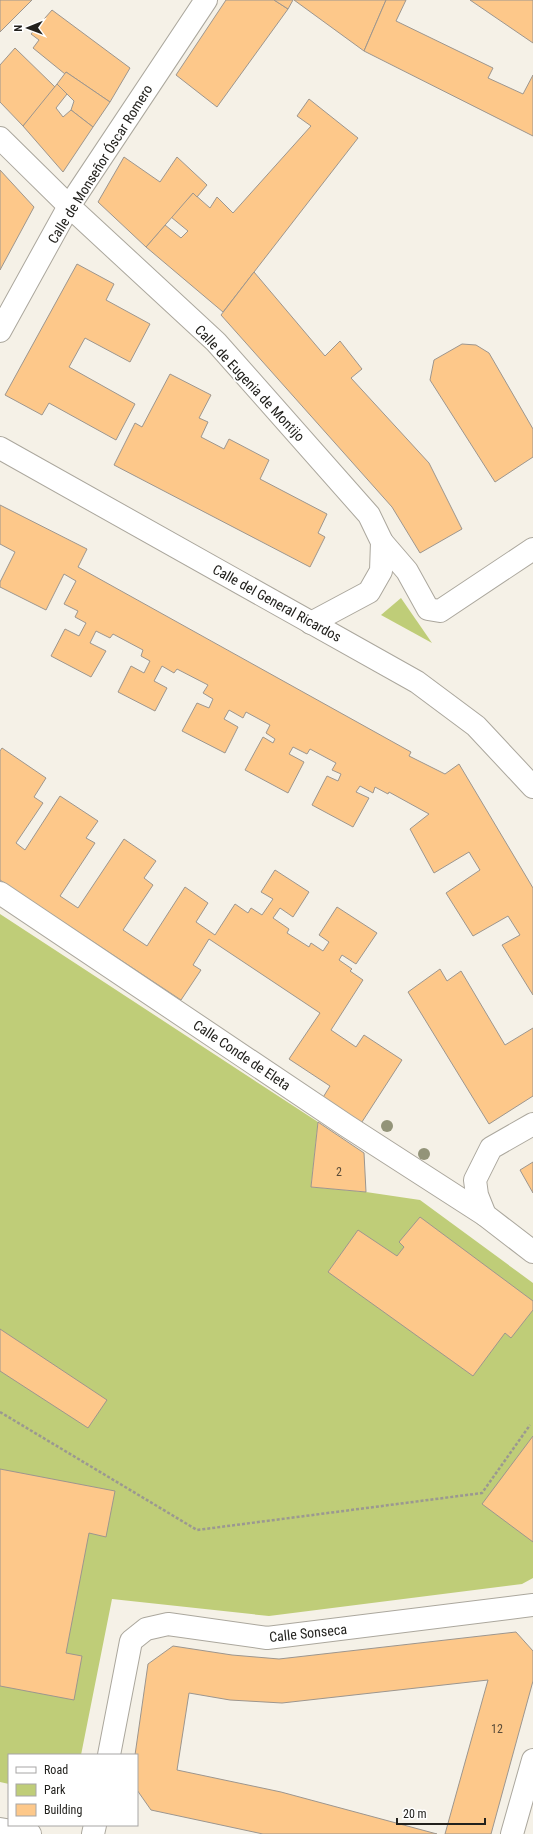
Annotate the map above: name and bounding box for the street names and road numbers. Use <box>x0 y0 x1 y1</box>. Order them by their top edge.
street label: Calle de Monseñor Óscar Romero <box>44 81 156 246</box>
street label: Calle de Eugenia de Montijo <box>192 322 308 444</box>
street label: Calle del General Ricardos <box>210 561 344 645</box>
street label: Calle Conde de Eleta <box>190 1017 294 1093</box>
street label: Calle Sonseca <box>268 1621 348 1645</box>

